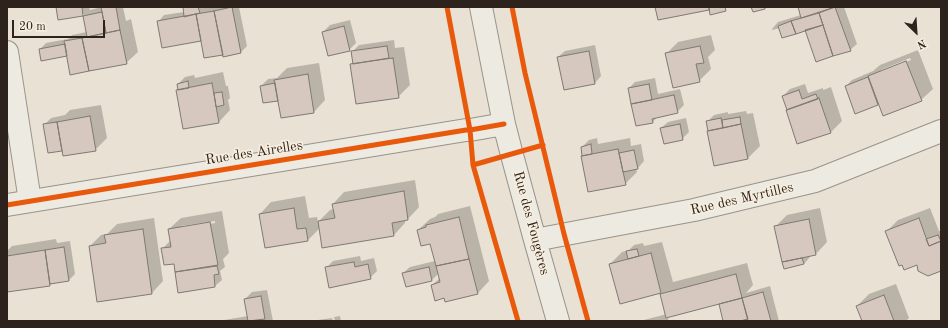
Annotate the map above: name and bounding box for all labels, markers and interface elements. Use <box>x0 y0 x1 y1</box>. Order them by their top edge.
scale bar <box>14 12 107 38</box>
north arrow <box>896 12 936 52</box>
text: 20 m <box>19 21 46 33</box>
text: N <box>915 37 927 50</box>
street label: Rue des Airelles <box>204 137 304 169</box>
street label: Rue des Fougères <box>509 169 553 277</box>
street label: Rue des Myrtilles <box>689 179 795 219</box>

